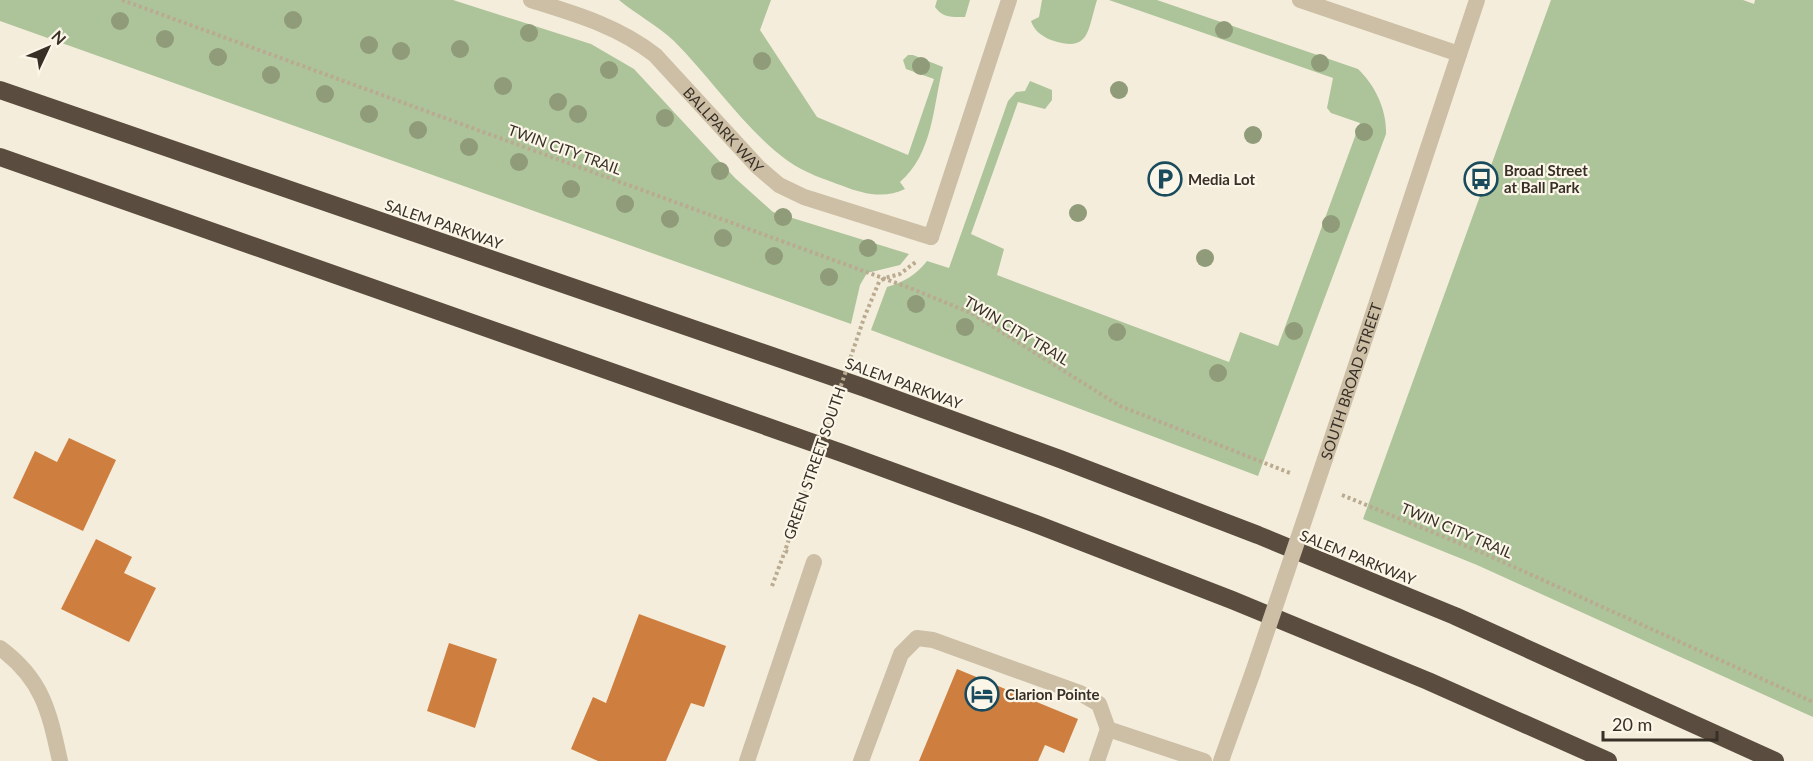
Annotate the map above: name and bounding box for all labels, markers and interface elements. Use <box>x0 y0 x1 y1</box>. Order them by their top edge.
north arrow <box>18 18 78 78</box>
text: N <box>48 26 70 48</box>
street label: BALLPARK WAY <box>680 83 768 177</box>
street label: TWIN CITY TRAIL <box>506 120 624 178</box>
parking icon: Media Lot <box>1147 161 1183 197</box>
bus stop icon: Broad Street at Ball Park <box>1463 161 1499 197</box>
place label: Broad Street at Ball Park <box>1504 161 1588 196</box>
place label: Media Lot <box>1188 170 1255 188</box>
street label: SALEM PARKWAY <box>383 195 506 253</box>
street label: TWIN CITY TRAIL <box>961 292 1073 369</box>
street label: SOUTH BROAD STREET <box>1316 300 1385 462</box>
street label: SALEM PARKWAY <box>843 353 966 413</box>
street label: GREEN STREET SOUTH <box>779 384 849 542</box>
street label: TWIN CITY TRAIL <box>1399 498 1516 562</box>
street label: SALEM PARKWAY <box>1297 526 1419 589</box>
hotel icon: Clarion Pointe <box>964 676 1000 712</box>
place label: Clarion Pointe <box>1005 685 1100 703</box>
scale bar <box>1603 704 1717 742</box>
text: 20 m <box>1612 713 1652 735</box>

